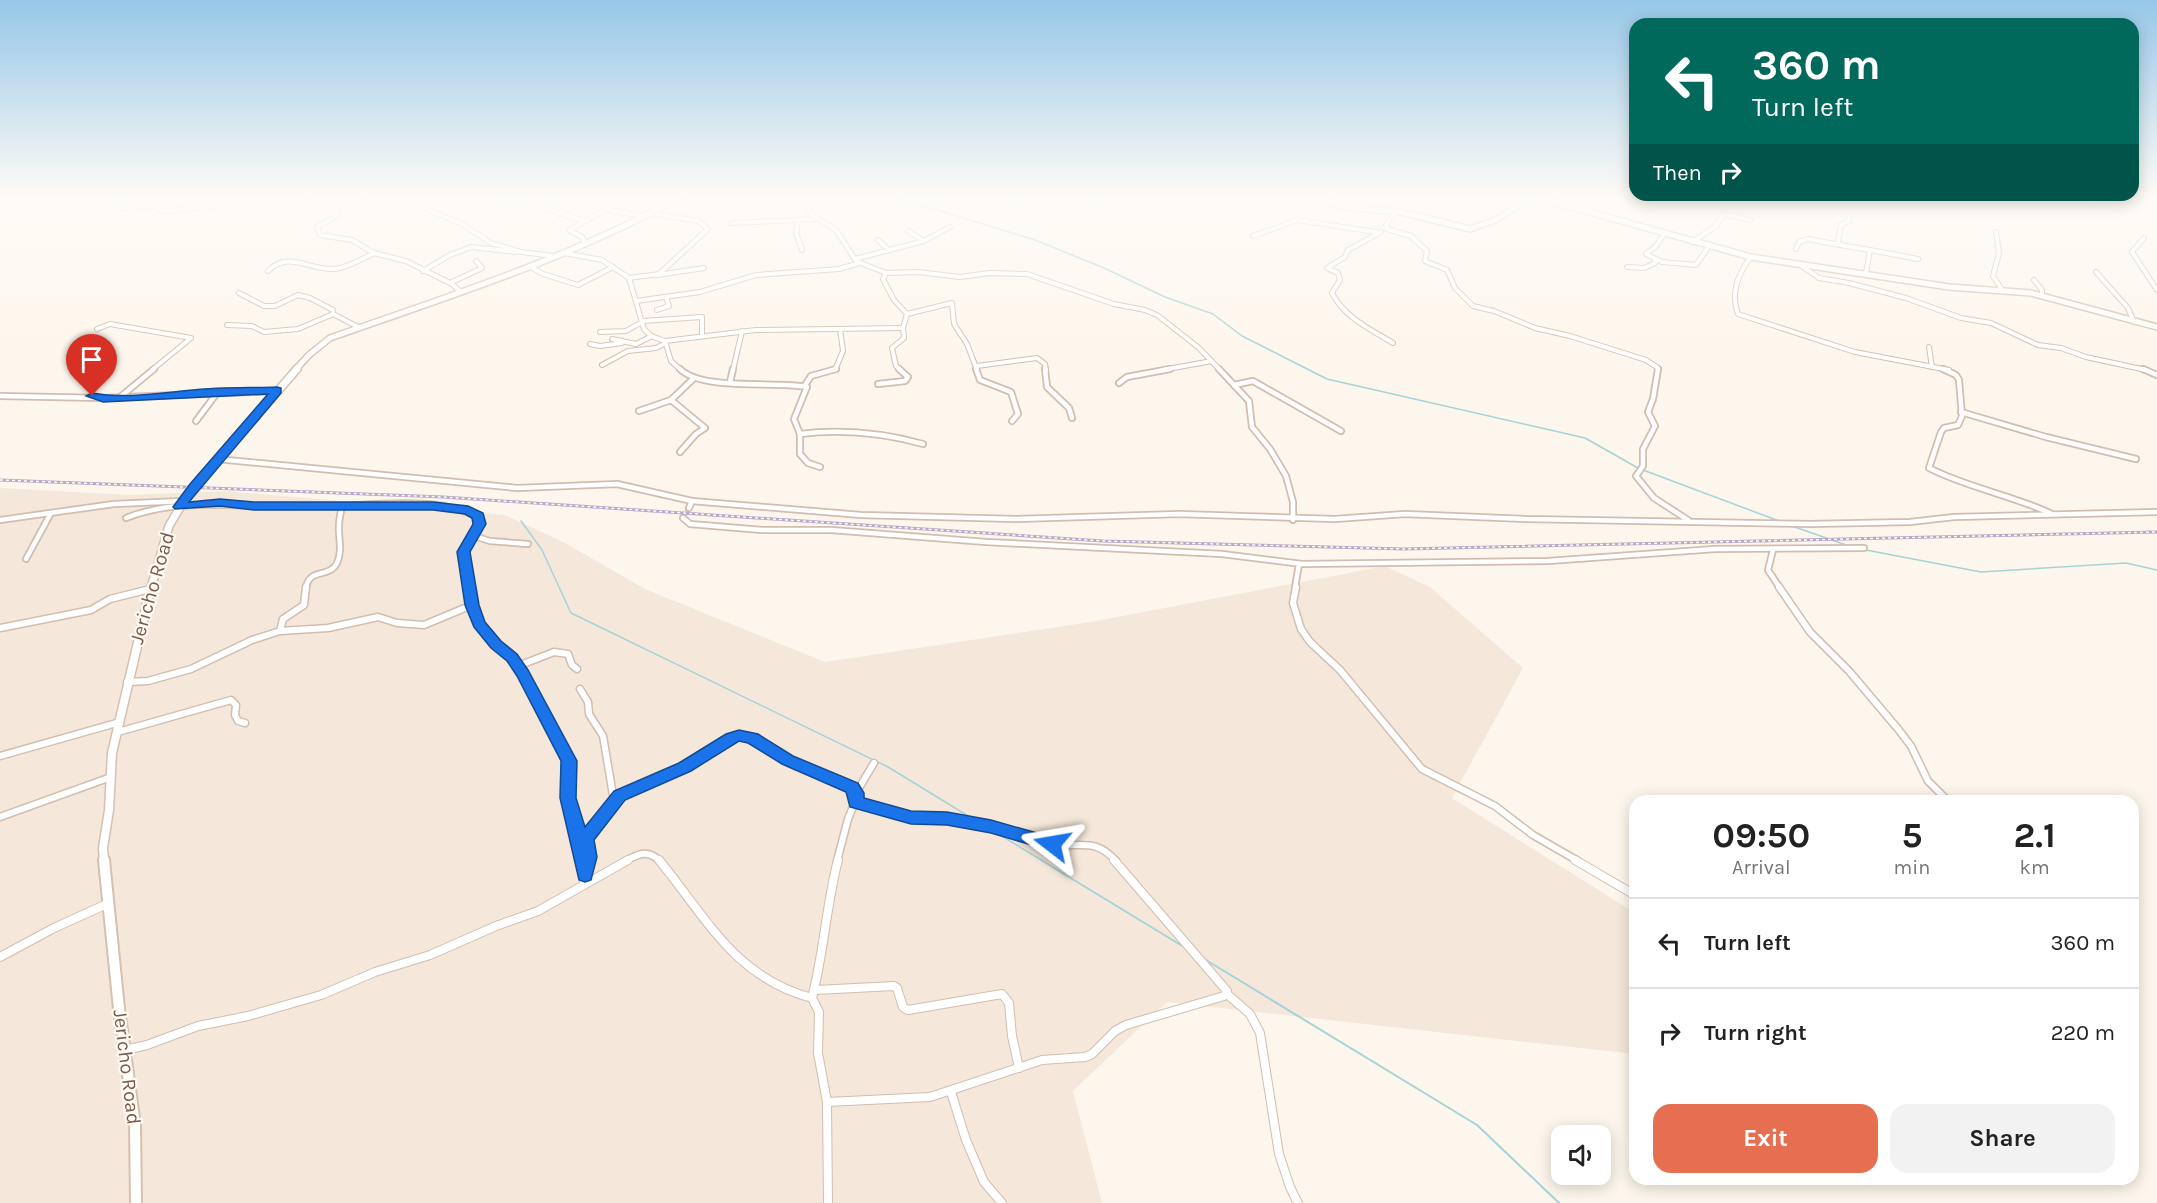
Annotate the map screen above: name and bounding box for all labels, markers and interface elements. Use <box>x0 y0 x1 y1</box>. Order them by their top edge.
text: 360 m <box>1752 40 1881 90</box>
icon: left <box>1653 42 1731 120</box>
text: Turn left <box>1752 91 1853 123</box>
icon: right <box>1714 156 1747 189</box>
text: Then <box>1653 160 1702 186</box>
pin <box>66 334 117 396</box>
icon: arrive <box>75 343 108 376</box>
street label: Jericho Road <box>125 529 179 647</box>
position arrow <box>1020 812 1084 876</box>
text: 09:50 <box>1712 814 1810 856</box>
text: 5 <box>1901 814 1922 856</box>
text: 2.1 <box>2013 814 2056 856</box>
text: Arrival <box>1732 856 1791 879</box>
text: min <box>1894 856 1930 879</box>
text: km <box>2020 856 2050 879</box>
icon: left <box>1653 927 1686 960</box>
text: Turn left <box>1704 930 1791 956</box>
text: 360 m <box>2051 930 2115 956</box>
street label: Jericho Road <box>109 1008 145 1126</box>
icon: right <box>1653 1017 1686 1050</box>
text: Turn right <box>1704 1020 1807 1046</box>
text: 220 m <box>2051 1020 2115 1046</box>
button: Exit <box>1653 1104 1878 1173</box>
button: Share <box>1890 1104 2115 1173</box>
map controls <box>1551 1125 1611 1185</box>
button: sound <box>1551 1125 1611 1185</box>

